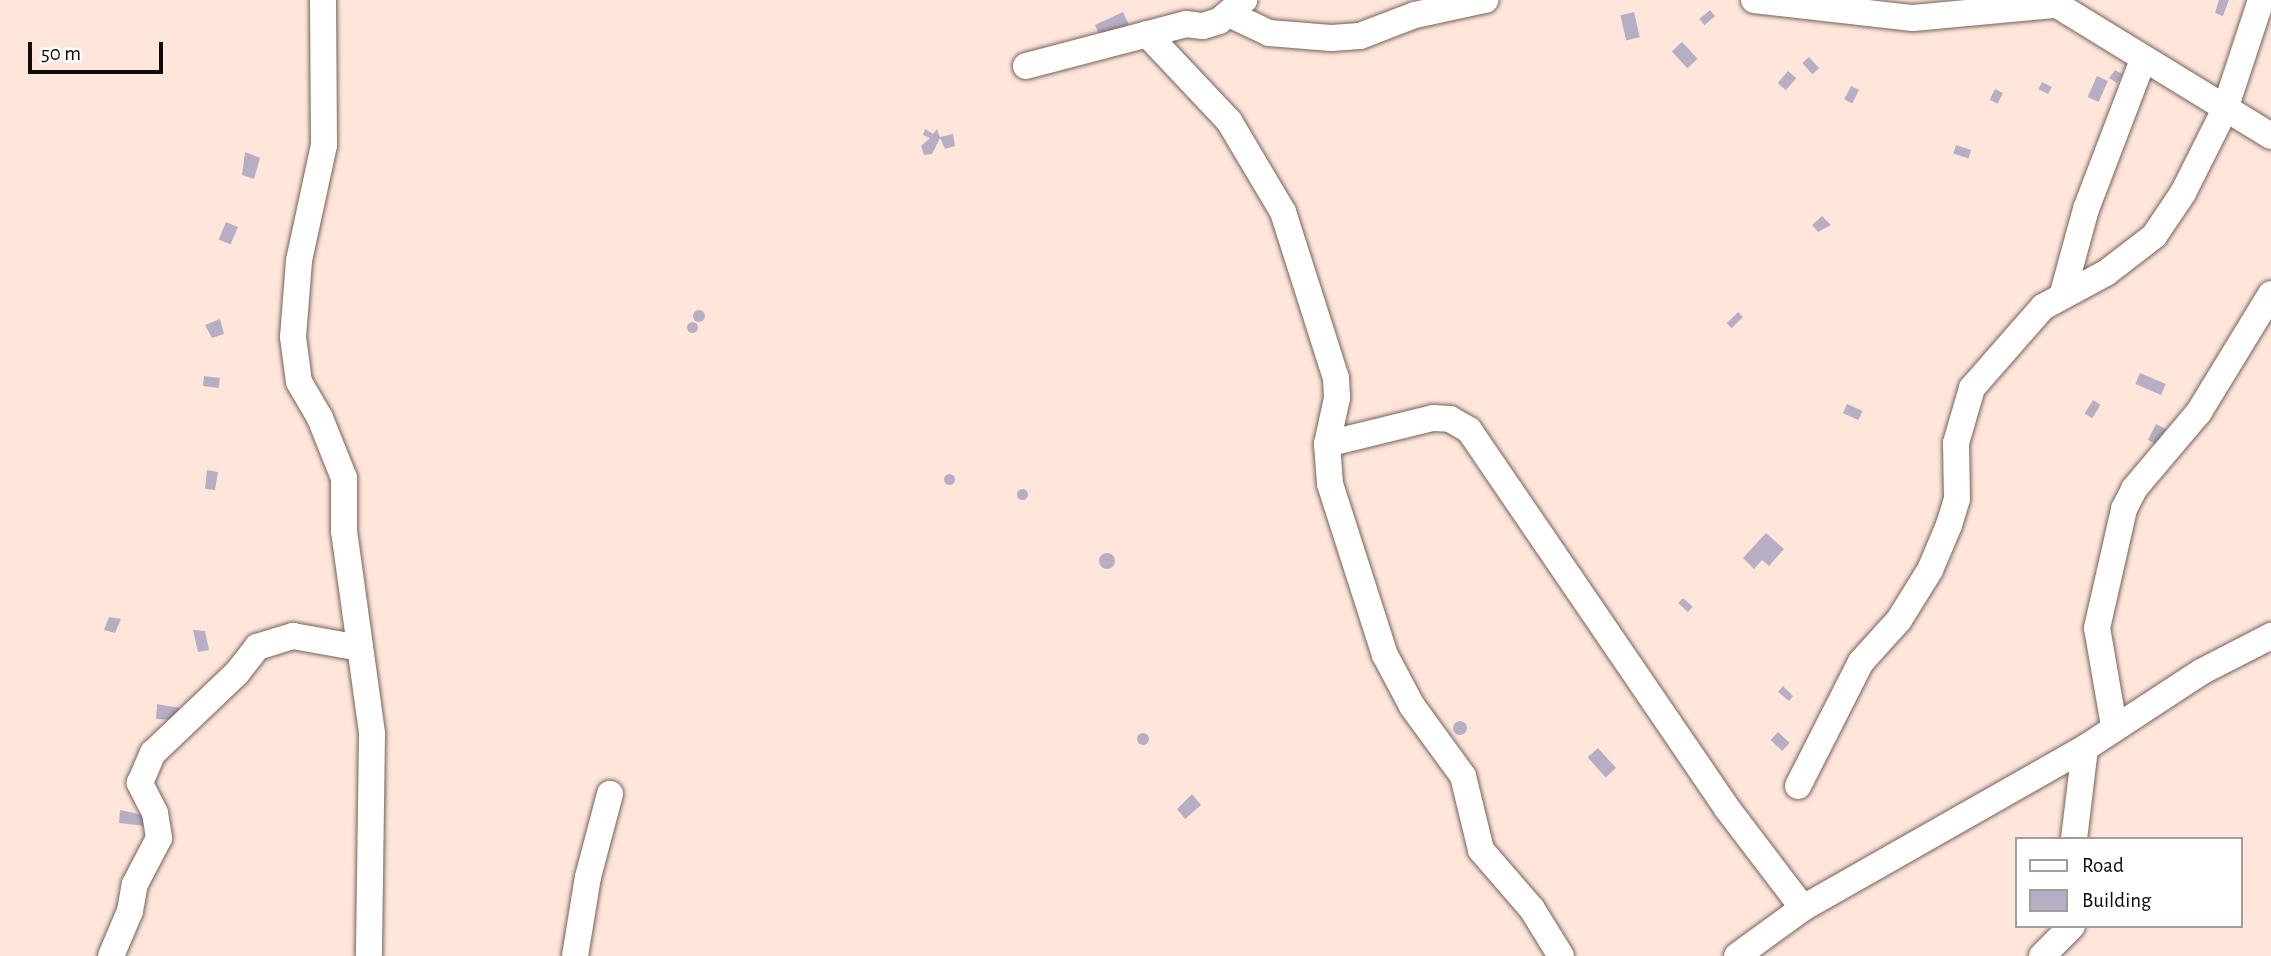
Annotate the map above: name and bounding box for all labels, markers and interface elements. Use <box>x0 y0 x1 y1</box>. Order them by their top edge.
scale bar <box>32 28 166 72</box>
text: 50 m <box>41 43 81 64</box>
legend <box>2016 837 2243 928</box>
text: Road <box>2082 855 2124 876</box>
text: Building <box>2082 890 2151 911</box>

